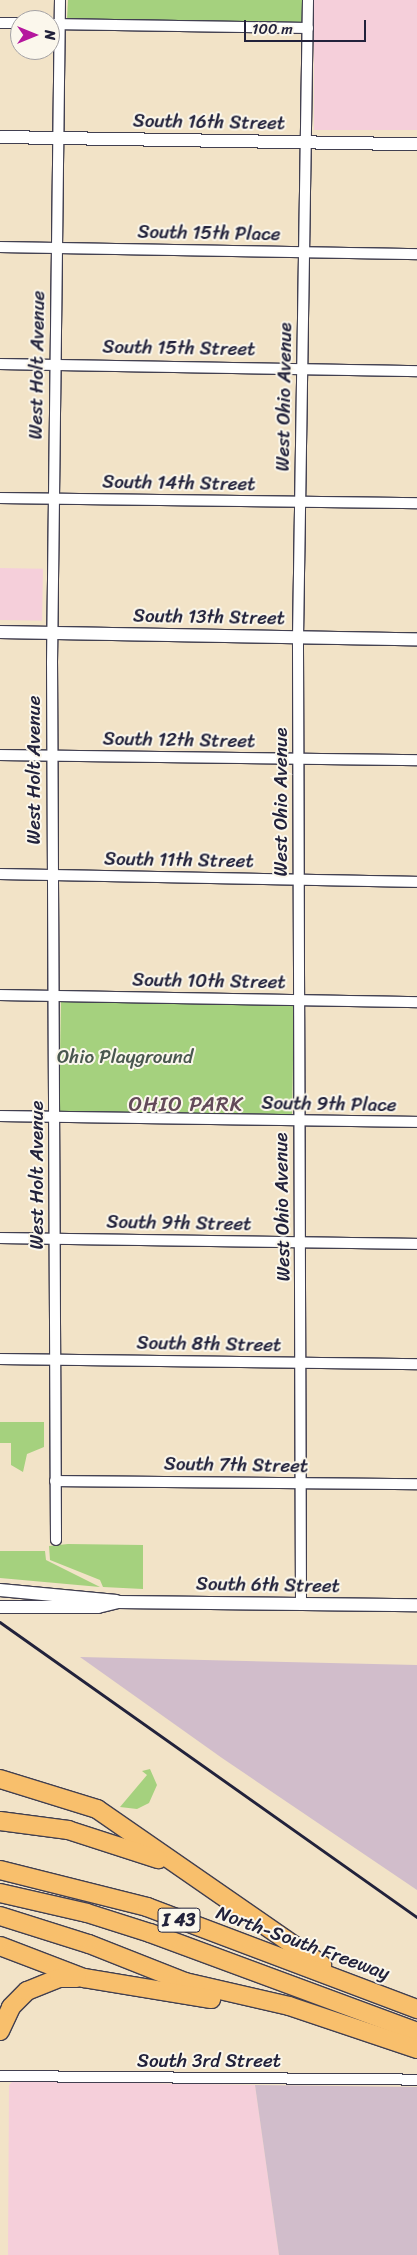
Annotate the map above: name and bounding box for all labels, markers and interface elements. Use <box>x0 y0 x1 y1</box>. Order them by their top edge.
north arrow <box>10 10 60 60</box>
scale bar <box>247 10 370 42</box>
text: 100 m <box>252 16 293 42</box>
text: N <box>37 30 62 40</box>
street label: South 16th Street <box>133 109 285 135</box>
street label: South 15th Place <box>137 220 281 246</box>
street label: West Holt Avenue <box>24 290 50 440</box>
street label: West Ohio Avenue <box>271 322 297 472</box>
street label: South 15th Street <box>102 335 256 361</box>
street label: South 14th Street <box>102 470 256 496</box>
street label: South 13th Street <box>133 604 285 630</box>
street label: West Holt Avenue <box>23 696 45 844</box>
street label: South 12th Street <box>103 727 255 753</box>
street label: West Ohio Avenue <box>270 727 292 877</box>
street label: South 11th Street <box>104 847 254 873</box>
street label: South 10th Street <box>132 968 286 994</box>
park label: Ohio Playground <box>57 1046 193 1068</box>
district label: OHIO PARK <box>128 1091 244 1117</box>
street label: South 9th Place <box>261 1091 397 1117</box>
street label: West Holt Avenue <box>26 1101 48 1249</box>
street label: West Ohio Avenue <box>269 1132 295 1282</box>
street label: South 9th Street <box>106 1210 252 1236</box>
street label: South 8th Street <box>136 1331 282 1357</box>
street label: South 7th Street <box>164 1452 308 1478</box>
street label: South 6th Street <box>196 1572 340 1598</box>
street label: North-South Freeway <box>213 1901 393 1985</box>
road number: I 43 <box>156 1904 202 1936</box>
street label: South 3rd Street <box>137 2050 281 2072</box>

